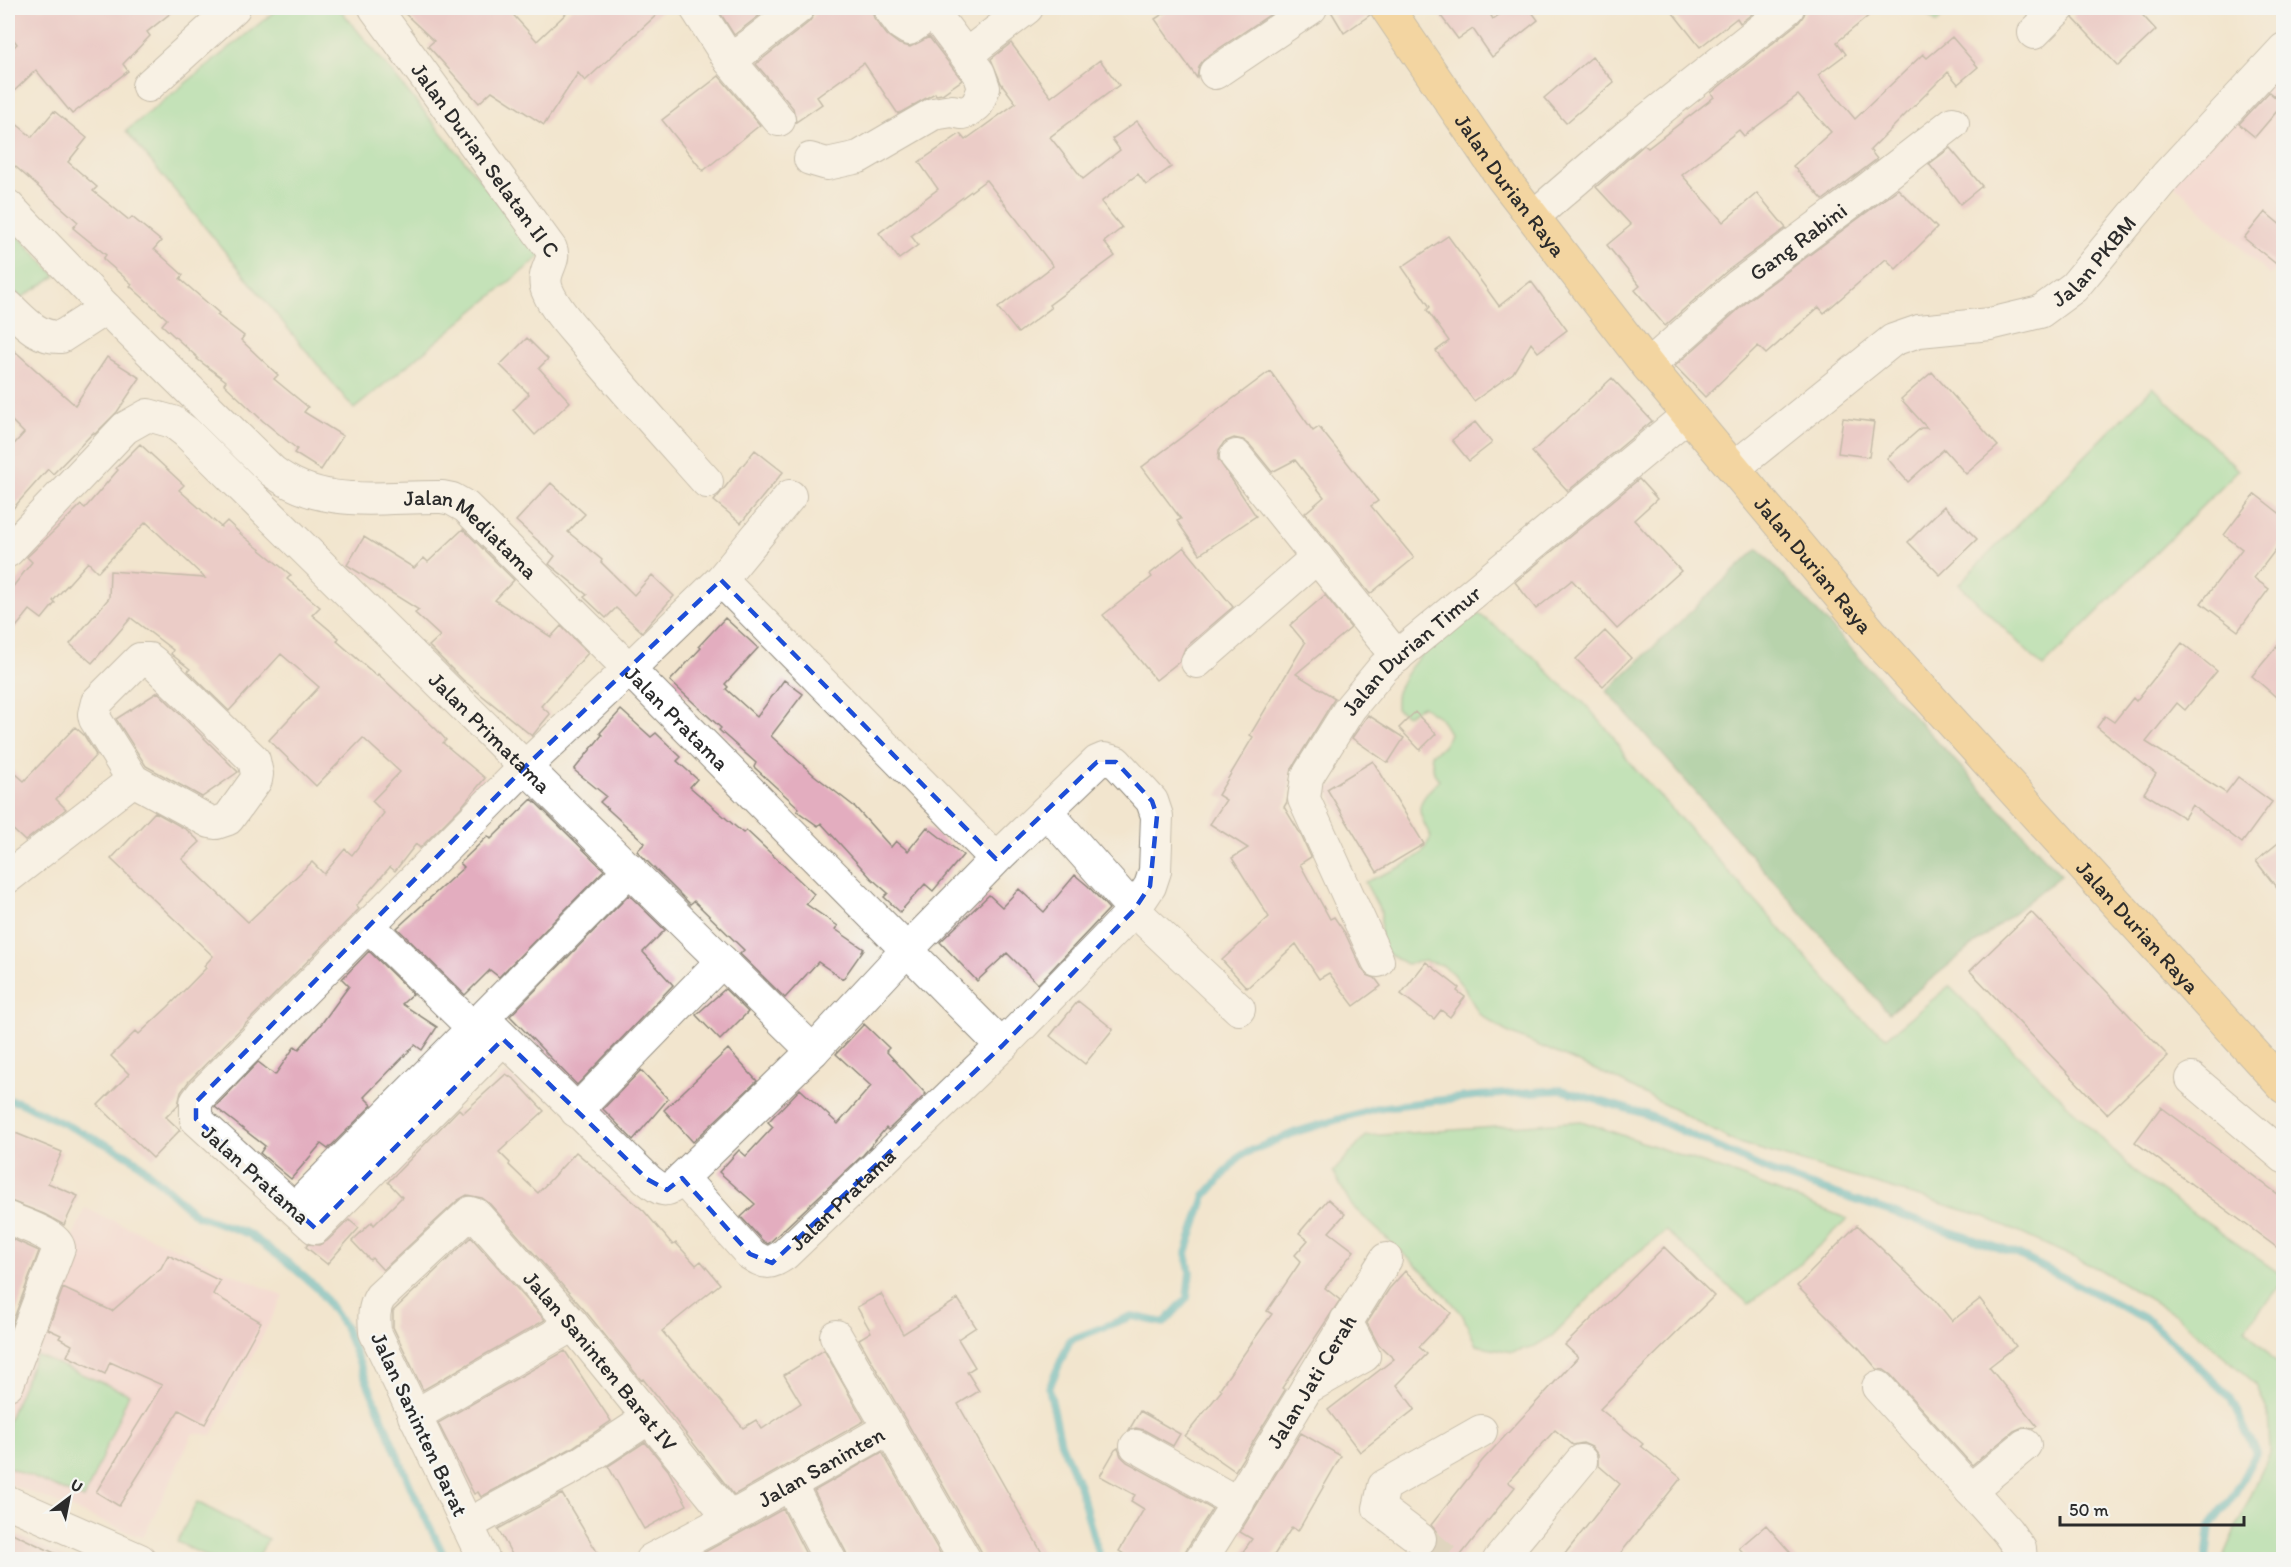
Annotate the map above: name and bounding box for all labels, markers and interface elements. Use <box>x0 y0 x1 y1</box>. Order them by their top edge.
street label: Jalan Durian Selatan II C <box>405 57 566 263</box>
street label: Jalan Durian Raya <box>1449 109 1572 263</box>
street label: Gang Rabini <box>1744 197 1852 287</box>
street label: Jalan PKBM <box>2046 210 2142 313</box>
street label: Jalan Mediatama <box>403 484 544 585</box>
street label: Jalan Durian Raya <box>1748 491 1879 640</box>
street label: Jalan Durian Timur <box>1336 579 1487 721</box>
street label: Jalan Pratama <box>619 660 735 776</box>
street label: Jalan Primatama <box>423 666 557 799</box>
street label: Jalan Durian Raya <box>2070 855 2206 1000</box>
street label: Jalan Pratama <box>196 1119 316 1230</box>
street label: Jalan Pratama <box>784 1142 901 1256</box>
street label: Jalan Saninten Barat IV <box>518 1265 683 1457</box>
street label: Jalan Jati Cerah <box>1261 1309 1362 1453</box>
street label: Jalan Saninten Barat <box>365 1328 474 1521</box>
street label: Jalan Saninten <box>753 1420 890 1513</box>
north arrow <box>39 1468 99 1528</box>
text: U <box>67 1475 86 1497</box>
scale bar <box>2060 1489 2244 1527</box>
text: 50 m <box>2069 1499 2109 1521</box>

